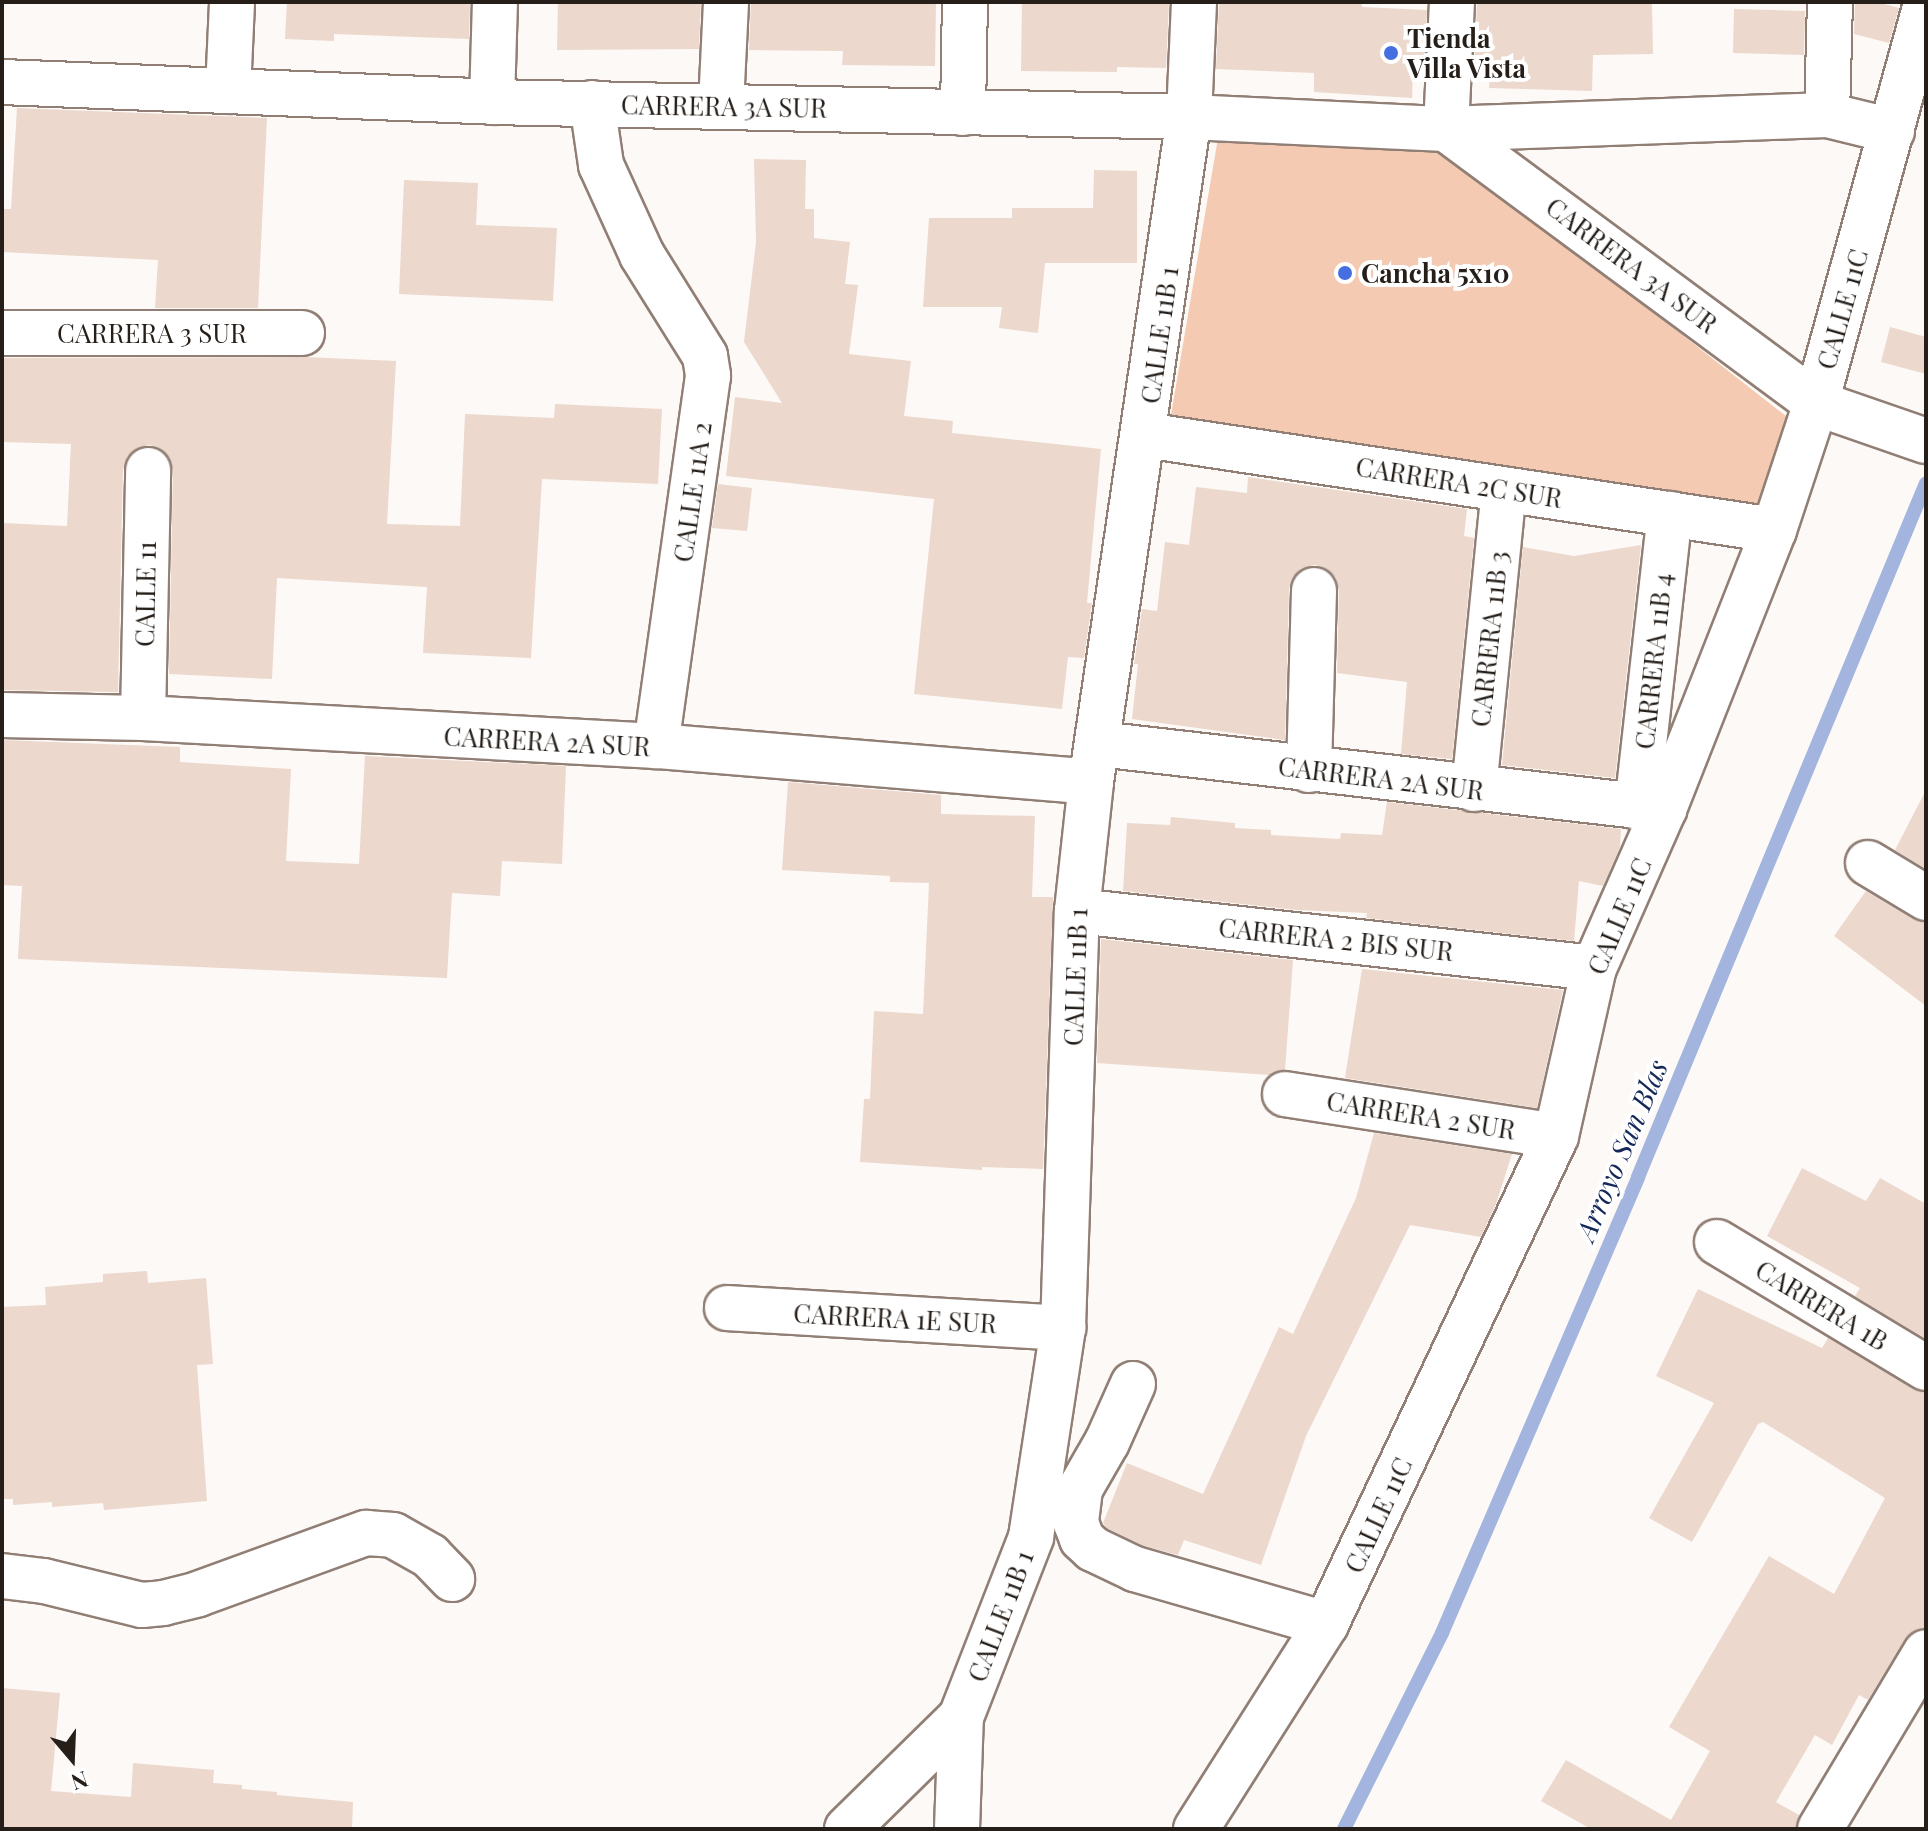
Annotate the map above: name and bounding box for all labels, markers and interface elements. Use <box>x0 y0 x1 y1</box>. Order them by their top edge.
place label: Tienda Villa Vista <box>1407 22 1527 84</box>
marker: Tienda Villa Vista <box>1382 44 1400 62</box>
street label: CARRERA 3A SUR <box>621 89 827 123</box>
street label: CARRERA 3A SUR <box>1540 191 1724 339</box>
street label: CALLE 11C <box>1810 245 1874 373</box>
place label: Cancha 5x10 <box>1361 257 1510 289</box>
street label: CALLE 11B 1 <box>1134 264 1184 406</box>
marker: Cancha 5x10 <box>1336 264 1354 282</box>
street label: CARRERA 3 SUR <box>57 317 247 349</box>
street label: CALLE 11A 2 <box>667 420 717 564</box>
street label: CARRERA 2C SUR <box>1354 450 1564 514</box>
street label: CALLE 11 <box>128 541 162 647</box>
street label: CARRERA 11B 3 <box>1464 550 1514 728</box>
street label: CARRERA 11B 4 <box>1628 571 1678 751</box>
street label: CARRERA 2A SUR <box>443 720 651 762</box>
street label: CARRERA 2A SUR <box>1276 750 1486 806</box>
street label: CALLE 11C <box>1580 853 1658 979</box>
street label: CALLE 11B 1 <box>1057 907 1093 1047</box>
street label: CARRERA 2 BIS SUR <box>1217 911 1455 967</box>
water label: Arroyo San Blas <box>1568 1055 1674 1245</box>
street label: CARRERA 2 SUR <box>1324 1085 1518 1145</box>
street label: CARRERA 1B <box>1750 1253 1894 1357</box>
street label: CARRERA 1E SUR <box>793 1297 997 1339</box>
street label: CALLE 11C <box>1338 1452 1418 1578</box>
street label: CALLE 11B 1 <box>961 1546 1039 1686</box>
north arrow <box>32 1719 112 1799</box>
text: N <box>67 1765 92 1798</box>

